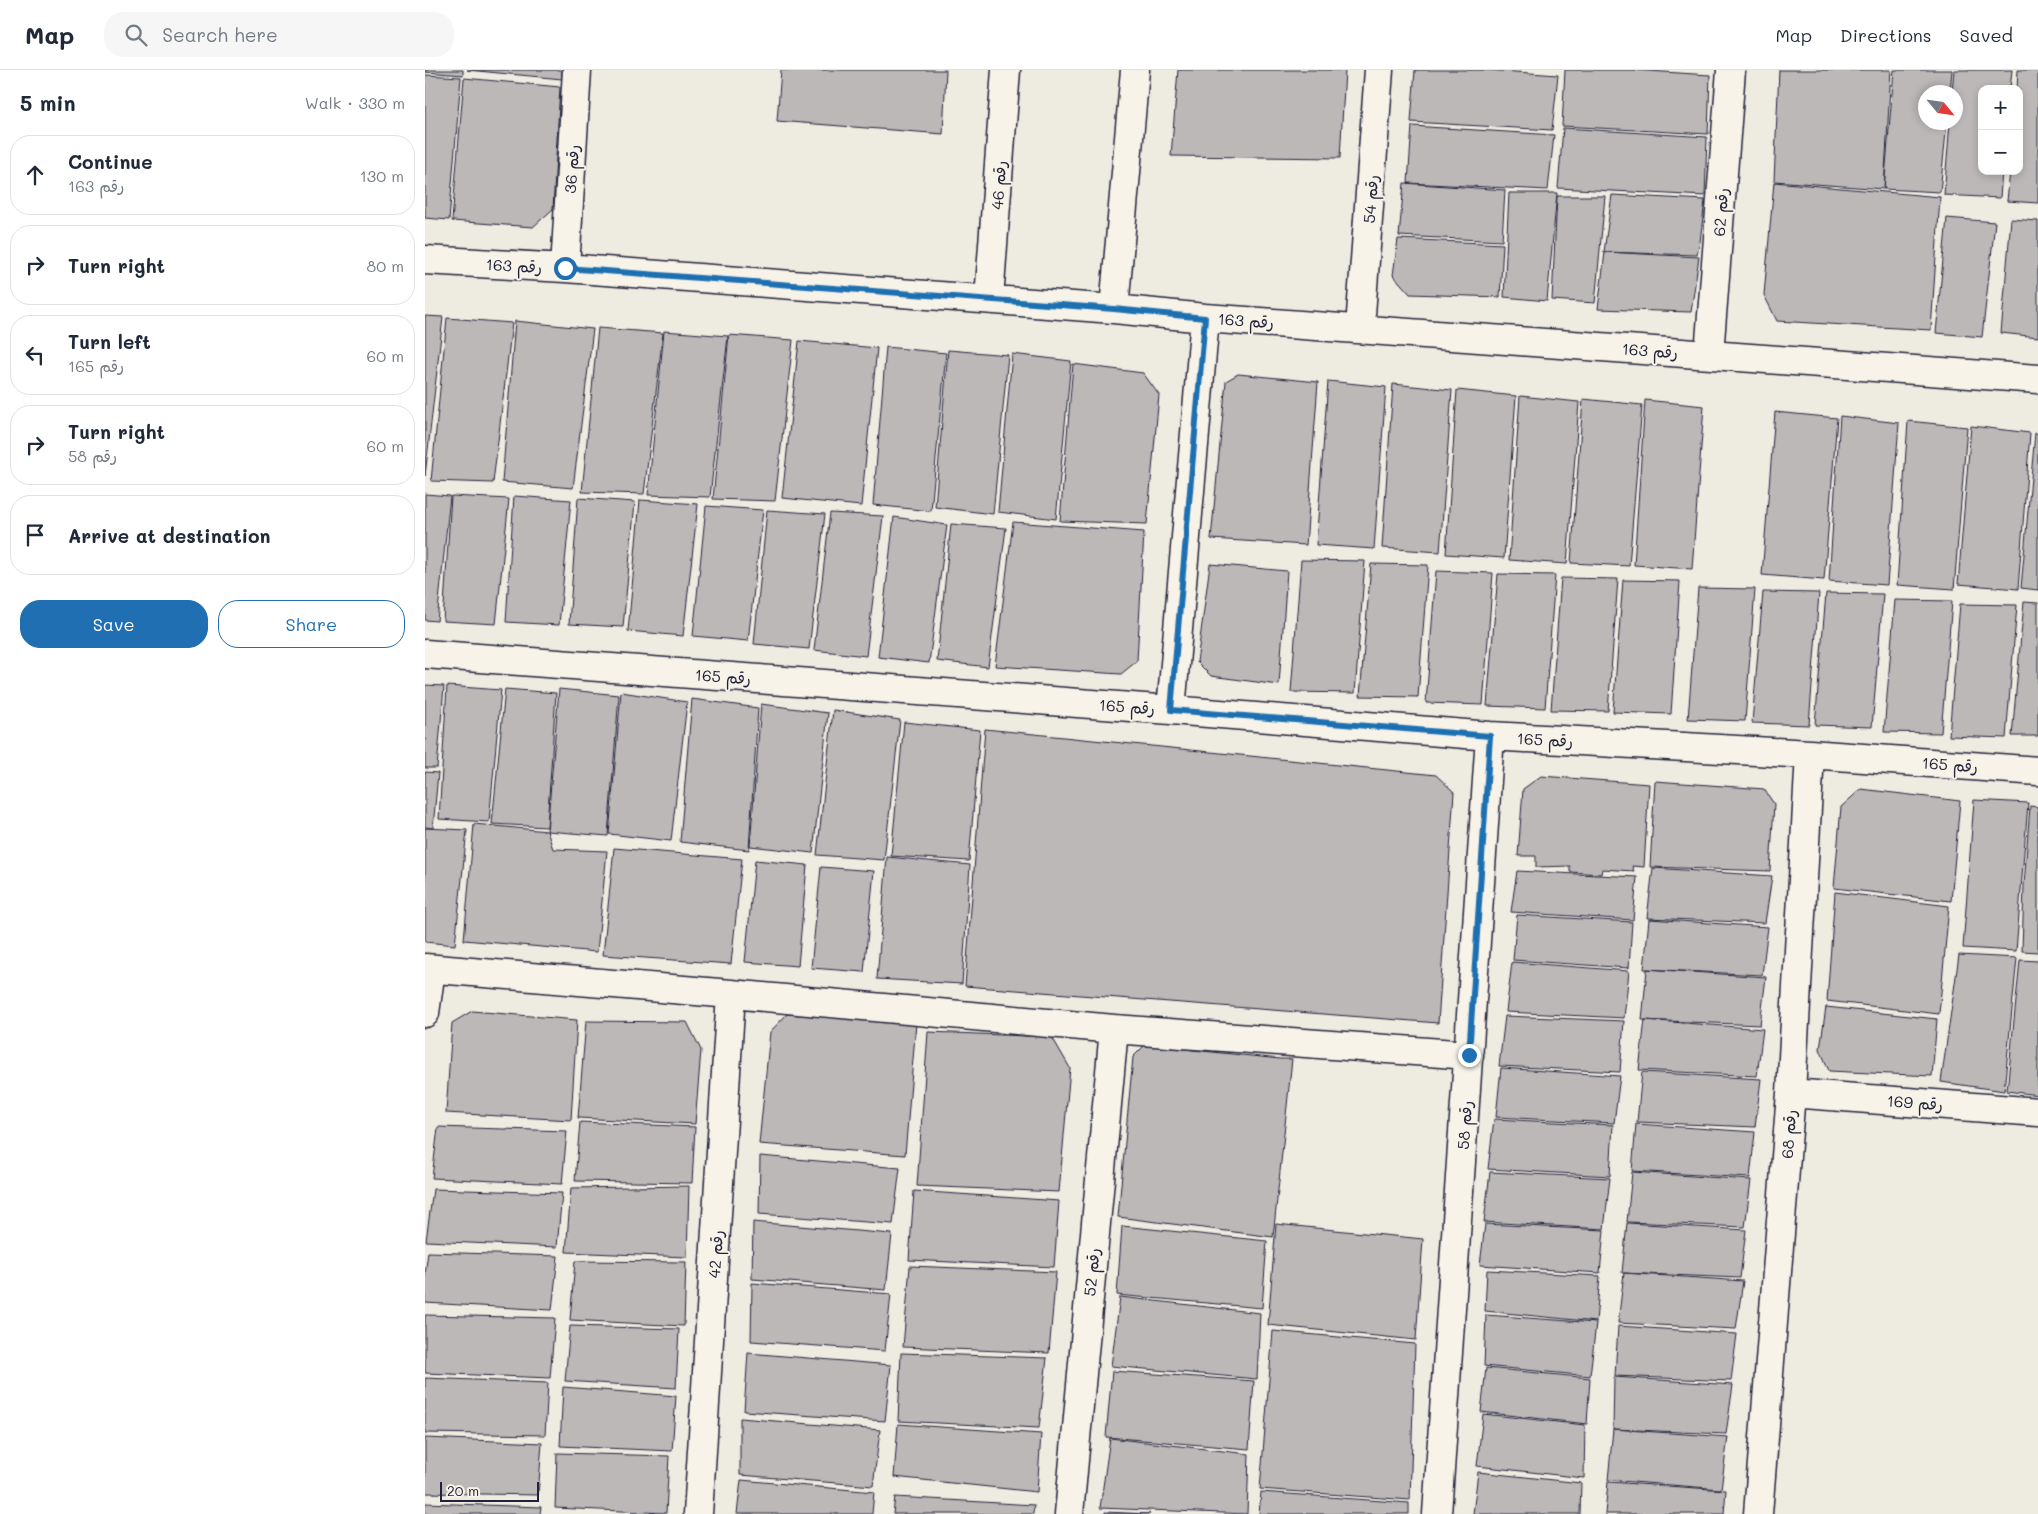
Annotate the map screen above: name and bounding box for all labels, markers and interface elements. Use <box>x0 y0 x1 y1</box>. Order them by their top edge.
search box <box>104 12 454 57</box>
text: Map <box>25 19 74 50</box>
icon: search <box>122 21 150 49</box>
text: Search here <box>162 22 278 47</box>
text: Map <box>1775 23 1812 47</box>
text: Directions <box>1840 23 1932 47</box>
text: Saved <box>1960 23 2013 47</box>
north arrow <box>1918 85 1963 130</box>
map controls <box>1978 85 2023 175</box>
button: + <box>1978 85 2023 130</box>
text: 5 min <box>20 89 76 116</box>
text: Walk · 330 m <box>305 92 405 113</box>
button: − <box>1978 130 2023 175</box>
street label: رقم 36 <box>559 144 586 194</box>
text: Continue <box>68 149 153 174</box>
street label: رقم 46 <box>986 160 1013 210</box>
icon: ahead <box>21 161 49 189</box>
text: 130 m <box>360 165 404 186</box>
street label: رقم 54 <box>1358 174 1385 224</box>
text: رقم 163 <box>68 175 124 196</box>
street label: رقم 62 <box>1708 187 1735 237</box>
icon: right <box>21 251 49 279</box>
text: Turn right <box>68 253 165 278</box>
street label: رقم 163 <box>485 253 543 280</box>
text: 80 m <box>367 255 404 276</box>
route start <box>554 257 577 280</box>
street label: رقم 163 <box>1217 308 1275 335</box>
text: Turn left <box>68 329 151 354</box>
street label: رقم 163 <box>1621 338 1679 365</box>
icon: left <box>21 341 49 369</box>
text: 60 m <box>367 345 404 366</box>
text: رقم 165 <box>68 355 124 376</box>
text: Turn right <box>68 419 165 444</box>
icon: right <box>21 431 49 459</box>
text: 60 m <box>367 435 404 456</box>
text: رقم 58 <box>68 445 117 466</box>
icon: arrive <box>21 521 49 549</box>
text: Arrive at destination <box>68 523 271 548</box>
button: Save <box>20 600 208 648</box>
button: Share <box>218 600 405 648</box>
street label: رقم 165 <box>694 664 752 691</box>
street label: رقم 165 <box>1098 694 1156 721</box>
street label: رقم 165 <box>1516 727 1574 754</box>
street label: رقم 165 <box>1921 752 1979 779</box>
route end <box>1458 1044 1481 1067</box>
street label: رقم 169 <box>1886 1090 1944 1117</box>
street label: رقم 58 <box>1452 1100 1479 1150</box>
street label: رقم 68 <box>1776 1109 1803 1160</box>
street label: رقم 42 <box>703 1229 730 1279</box>
street label: رقم 52 <box>1078 1247 1107 1297</box>
scale bar <box>440 1479 539 1502</box>
text: 20 m <box>447 1481 479 1500</box>

